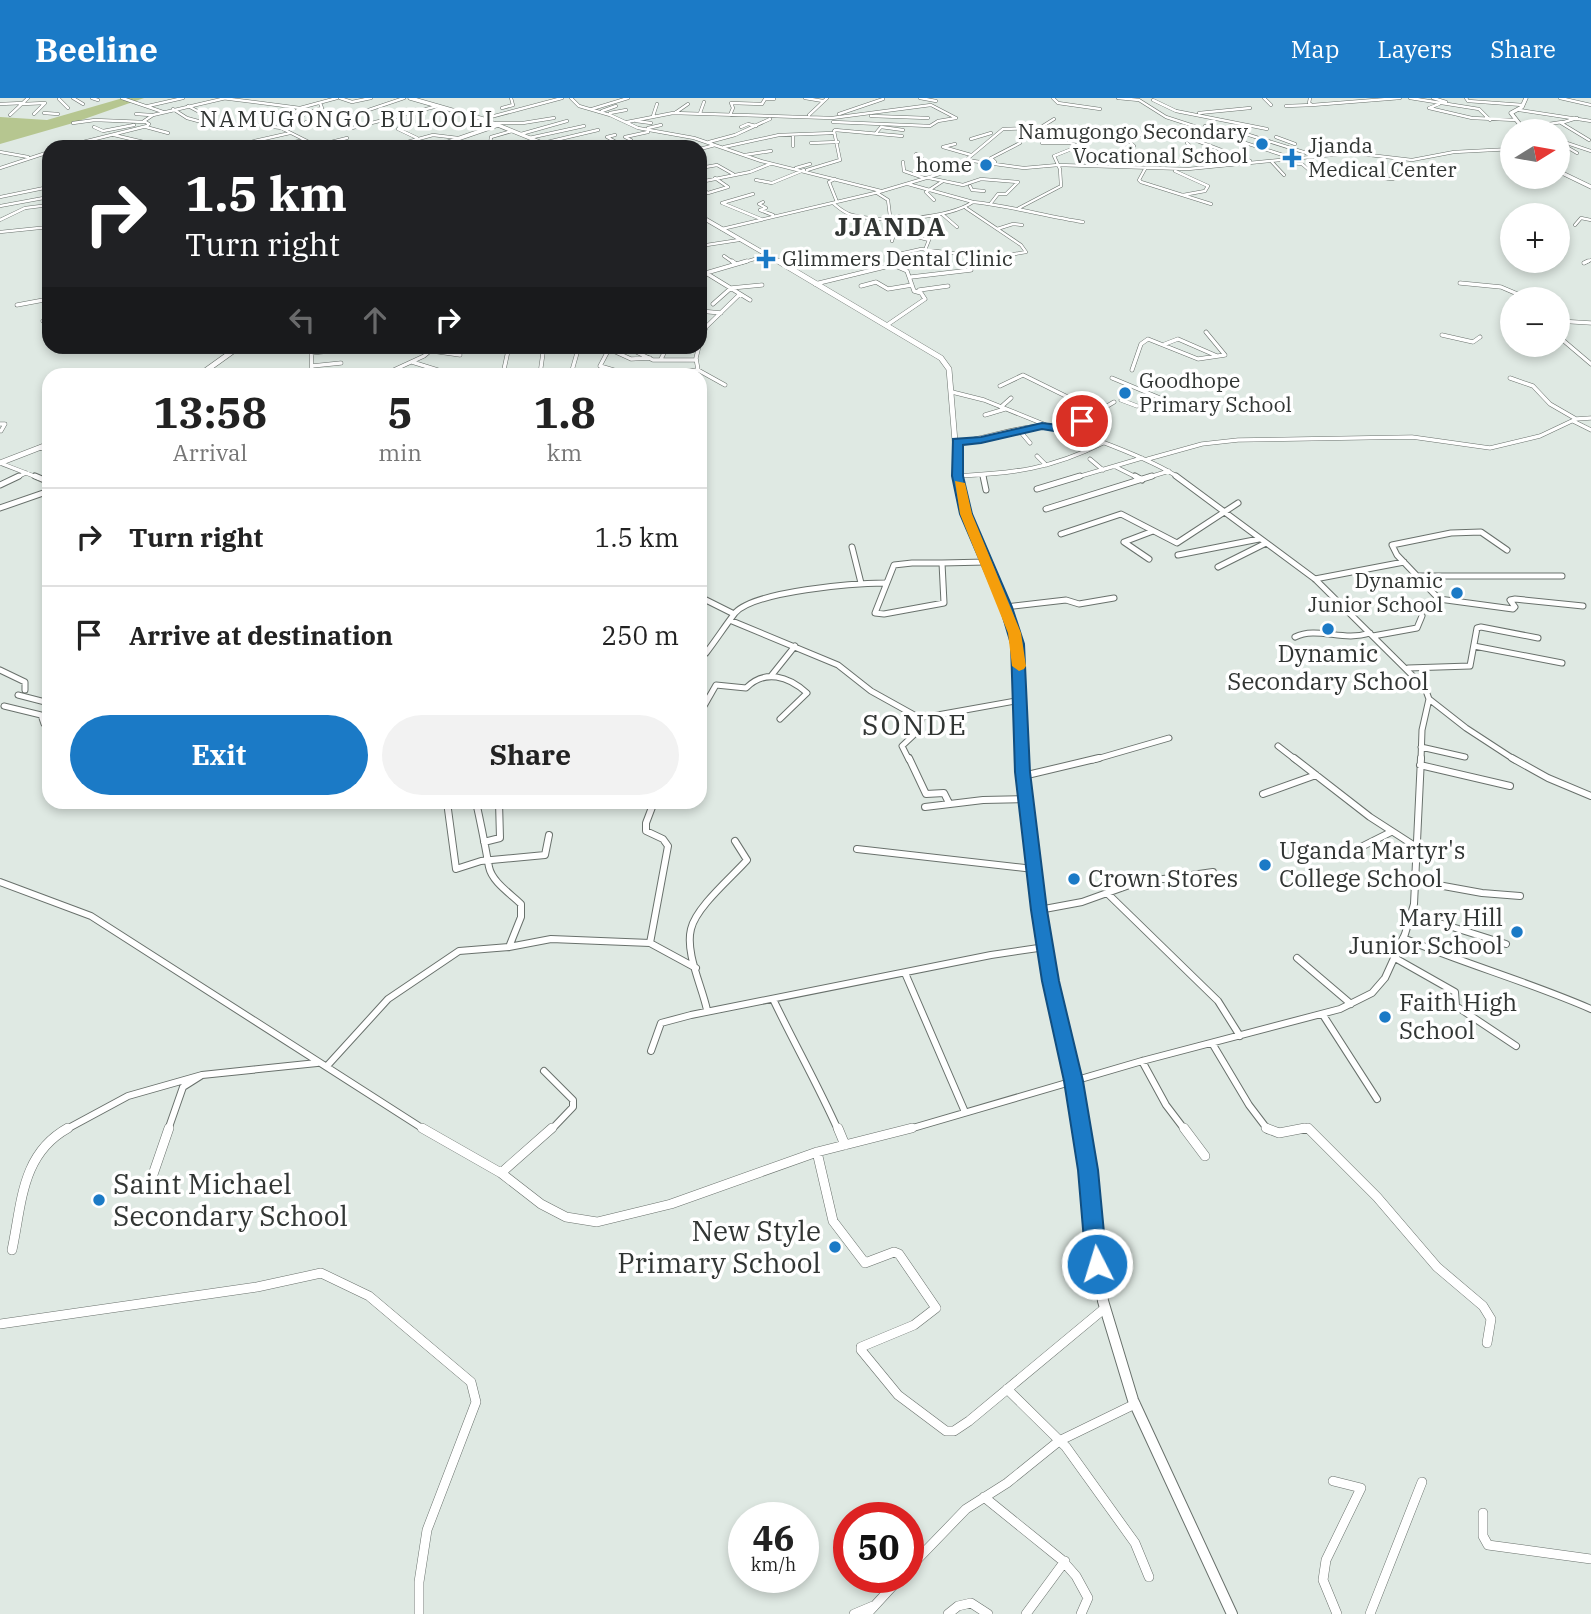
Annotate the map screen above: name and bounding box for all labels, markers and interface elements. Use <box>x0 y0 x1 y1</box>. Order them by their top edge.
text: Beeline <box>35 28 158 71</box>
text: Map <box>1291 33 1339 65</box>
text: Layers <box>1377 33 1452 65</box>
text: Share <box>1490 33 1556 65</box>
district label: NAMUGONGO BULOOLI <box>199 103 495 133</box>
place label: Namugongo Secondary Vocational School <box>1018 117 1249 169</box>
north arrow <box>1500 119 1570 189</box>
map controls <box>1500 119 1570 357</box>
place label: Jjanda Medical Center <box>1308 131 1457 183</box>
marker: Namugongo Secondary Vocational School <box>1254 136 1270 152</box>
marker: Jjanda Medical Center <box>1282 148 1302 168</box>
place label: home <box>916 150 972 178</box>
marker: home <box>978 157 994 173</box>
text: 1.5 km <box>185 161 347 224</box>
icon: right <box>70 168 161 259</box>
button: + <box>1500 203 1570 273</box>
district label: JJANDA <box>835 209 947 243</box>
text: Turn right <box>185 223 340 265</box>
place label: Glimmers Dental Clinic <box>782 244 1013 272</box>
marker: Glimmers Dental Clinic <box>756 249 776 269</box>
button: − <box>1500 287 1570 357</box>
icon: left <box>283 301 321 339</box>
icon: ahead <box>356 301 394 339</box>
icon: right <box>429 301 467 339</box>
place label: Goodhope Primary School <box>1139 366 1292 418</box>
text: 13:58 <box>153 385 267 440</box>
text: 5 <box>388 385 413 440</box>
text: 1.8 <box>533 385 596 440</box>
marker: Goodhope Primary School <box>1117 385 1133 401</box>
pin <box>1052 391 1112 451</box>
icon: arrive <box>1063 402 1101 440</box>
text: Arrival <box>173 437 248 467</box>
text: min <box>378 437 422 467</box>
text: km <box>547 437 582 467</box>
icon: right <box>70 518 108 556</box>
text: Turn right <box>129 520 263 554</box>
text: 1.5 km <box>595 520 679 554</box>
place label: Dynamic Junior School <box>1308 566 1443 618</box>
marker: Dynamic Junior School <box>1449 585 1465 601</box>
icon: arrive <box>70 616 108 654</box>
text: Arrive at destination <box>129 618 393 652</box>
text: 250 m <box>601 618 679 652</box>
marker: Dynamic Secondary School <box>1320 621 1336 637</box>
place label: Dynamic Secondary School <box>1227 637 1429 697</box>
district label: SONDE <box>862 706 968 743</box>
button: Exit <box>70 715 368 795</box>
button: Share <box>382 715 679 795</box>
place label: Uganda Martyr's College School <box>1279 834 1466 894</box>
marker: Uganda Martyr's College School <box>1257 857 1273 873</box>
place label: Crown Stores <box>1088 862 1238 894</box>
marker: Crown Stores <box>1066 871 1082 887</box>
place label: Mary Hill Junior School <box>1349 901 1503 961</box>
marker: Mary Hill Junior School <box>1509 924 1525 940</box>
place label: Faith High School <box>1399 986 1517 1046</box>
marker: Faith High School <box>1377 1009 1393 1025</box>
place label: Saint Michael Secondary School <box>113 1165 348 1234</box>
marker: Saint Michael Secondary School <box>91 1192 107 1208</box>
place label: New Style Primary School <box>617 1212 821 1281</box>
position arrow <box>1060 1227 1134 1301</box>
marker: New Style Primary School <box>827 1239 843 1255</box>
speed limit sign: 50 <box>833 1502 924 1593</box>
text: 46 <box>752 1515 795 1561</box>
text: km/h <box>751 1553 796 1576</box>

